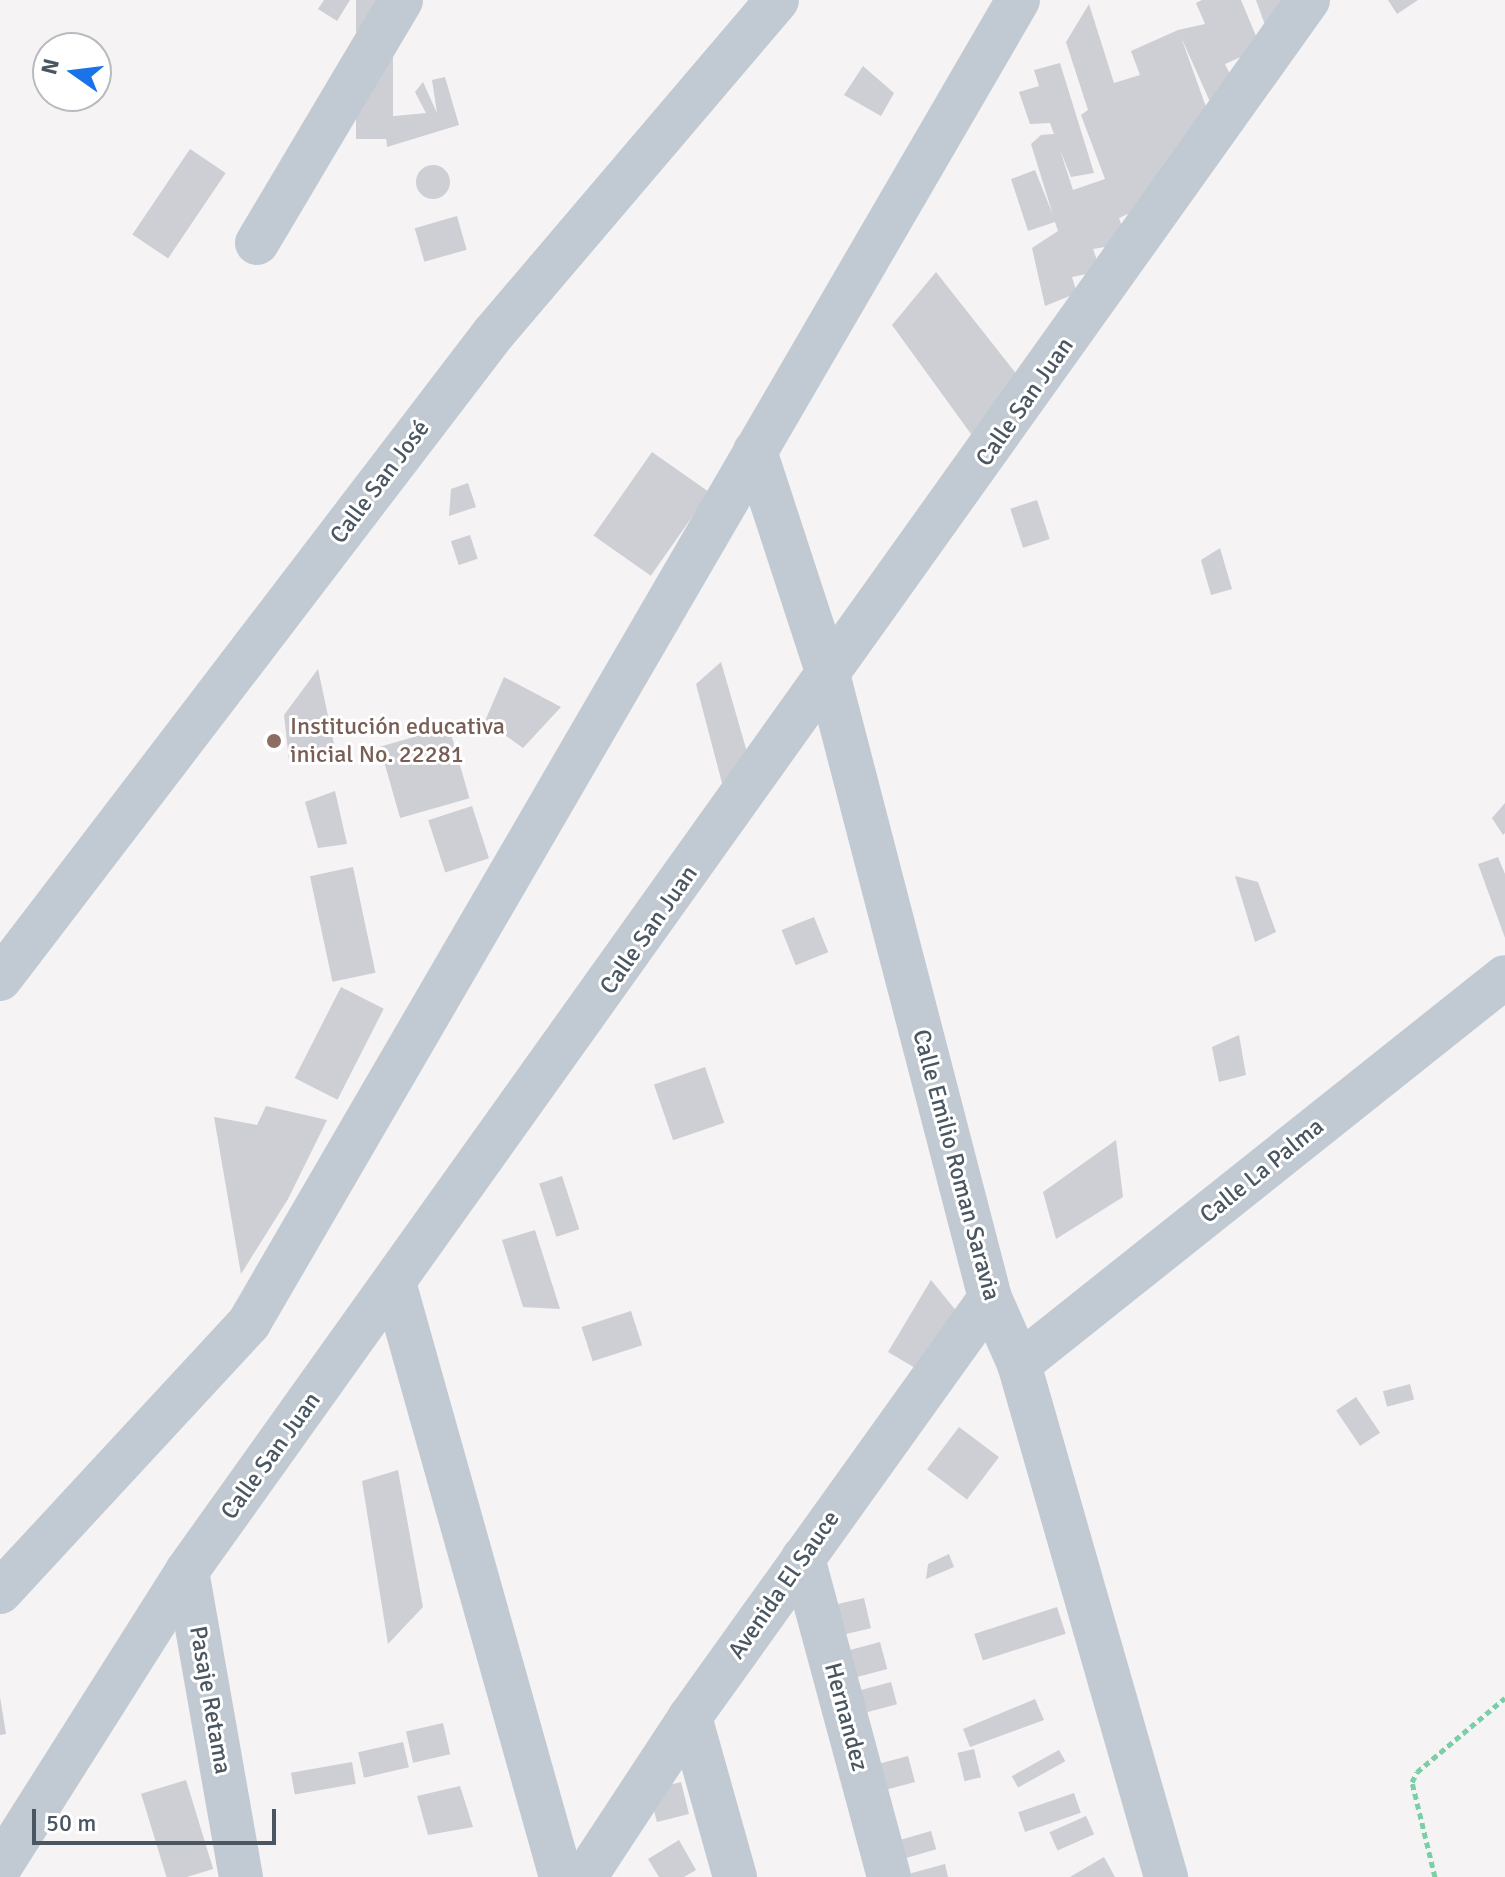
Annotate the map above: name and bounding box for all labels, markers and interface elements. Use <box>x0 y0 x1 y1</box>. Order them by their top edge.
north arrow <box>32 32 112 112</box>
text: N <box>35 56 65 77</box>
street label: Calle San Juan <box>970 332 1080 472</box>
street label: Calle San José <box>324 415 436 549</box>
place label: Institución educativa inicial No. 22281 <box>290 713 505 769</box>
marker: Institución educativa inicial No. 22281 <box>265 732 283 750</box>
street label: Calle San Juan <box>594 860 704 1000</box>
street label: Calle Emilio Roman Saravia <box>906 1026 1006 1304</box>
street label: Calle La Palma <box>1194 1112 1330 1230</box>
street label: Calle San Juan <box>215 1387 327 1525</box>
street label: Avenida El Sauce <box>722 1505 846 1665</box>
street label: Pasaje Retama <box>183 1624 237 1776</box>
street label: Hernandez <box>818 1660 874 1774</box>
scale bar <box>36 1793 280 1843</box>
text: 50 m <box>46 1808 96 1838</box>

